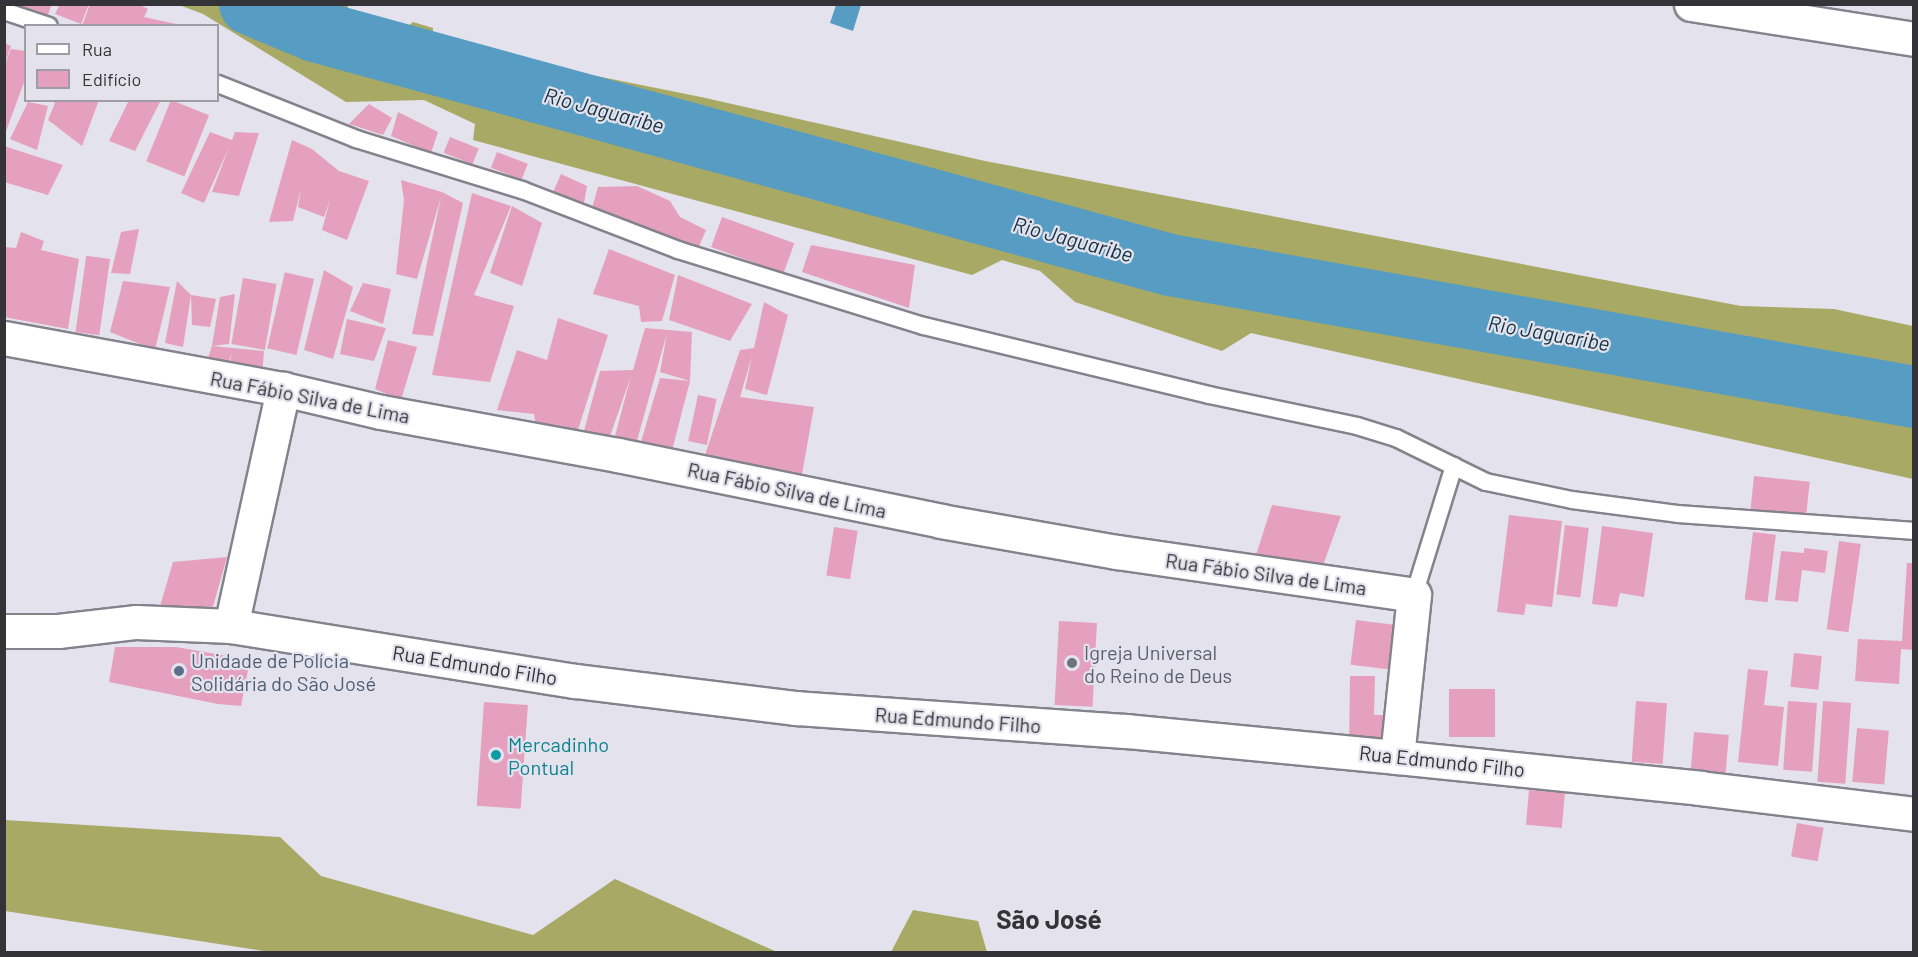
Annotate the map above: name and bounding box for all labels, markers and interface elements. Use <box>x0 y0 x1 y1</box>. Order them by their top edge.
legend <box>24 24 219 102</box>
text: Rua <box>82 38 112 60</box>
text: Edifício <box>82 68 141 90</box>
water label: Rio Jaguaribe <box>541 82 667 138</box>
water label: Rio Jaguaribe <box>1010 211 1136 267</box>
water label: Rio Jaguaribe <box>1486 310 1612 356</box>
street label: Rua Fábio Silva de Lima <box>208 366 412 428</box>
street label: Rua Fábio Silva de Lima <box>685 457 889 523</box>
street label: Rua Fábio Silva de Lima <box>1164 548 1368 600</box>
street label: Rua Edmundo Filho <box>391 640 559 690</box>
place label: Igreja Universal do Reino de Deus <box>1084 640 1232 687</box>
place label: Unidade de Polícia Solidária do São José <box>191 648 376 695</box>
marker: Igreja Universal do Reino de Deus <box>1065 656 1079 670</box>
marker: Unidade de Polícia Solidária do São José <box>172 664 186 678</box>
street label: Rua Edmundo Filho <box>874 702 1042 738</box>
place label: Mercadinho Pontual <box>508 732 609 779</box>
street label: Rua Edmundo Filho <box>1358 740 1526 782</box>
marker: Mercadinho Pontual <box>489 748 503 762</box>
district label: São José <box>996 903 1102 935</box>

